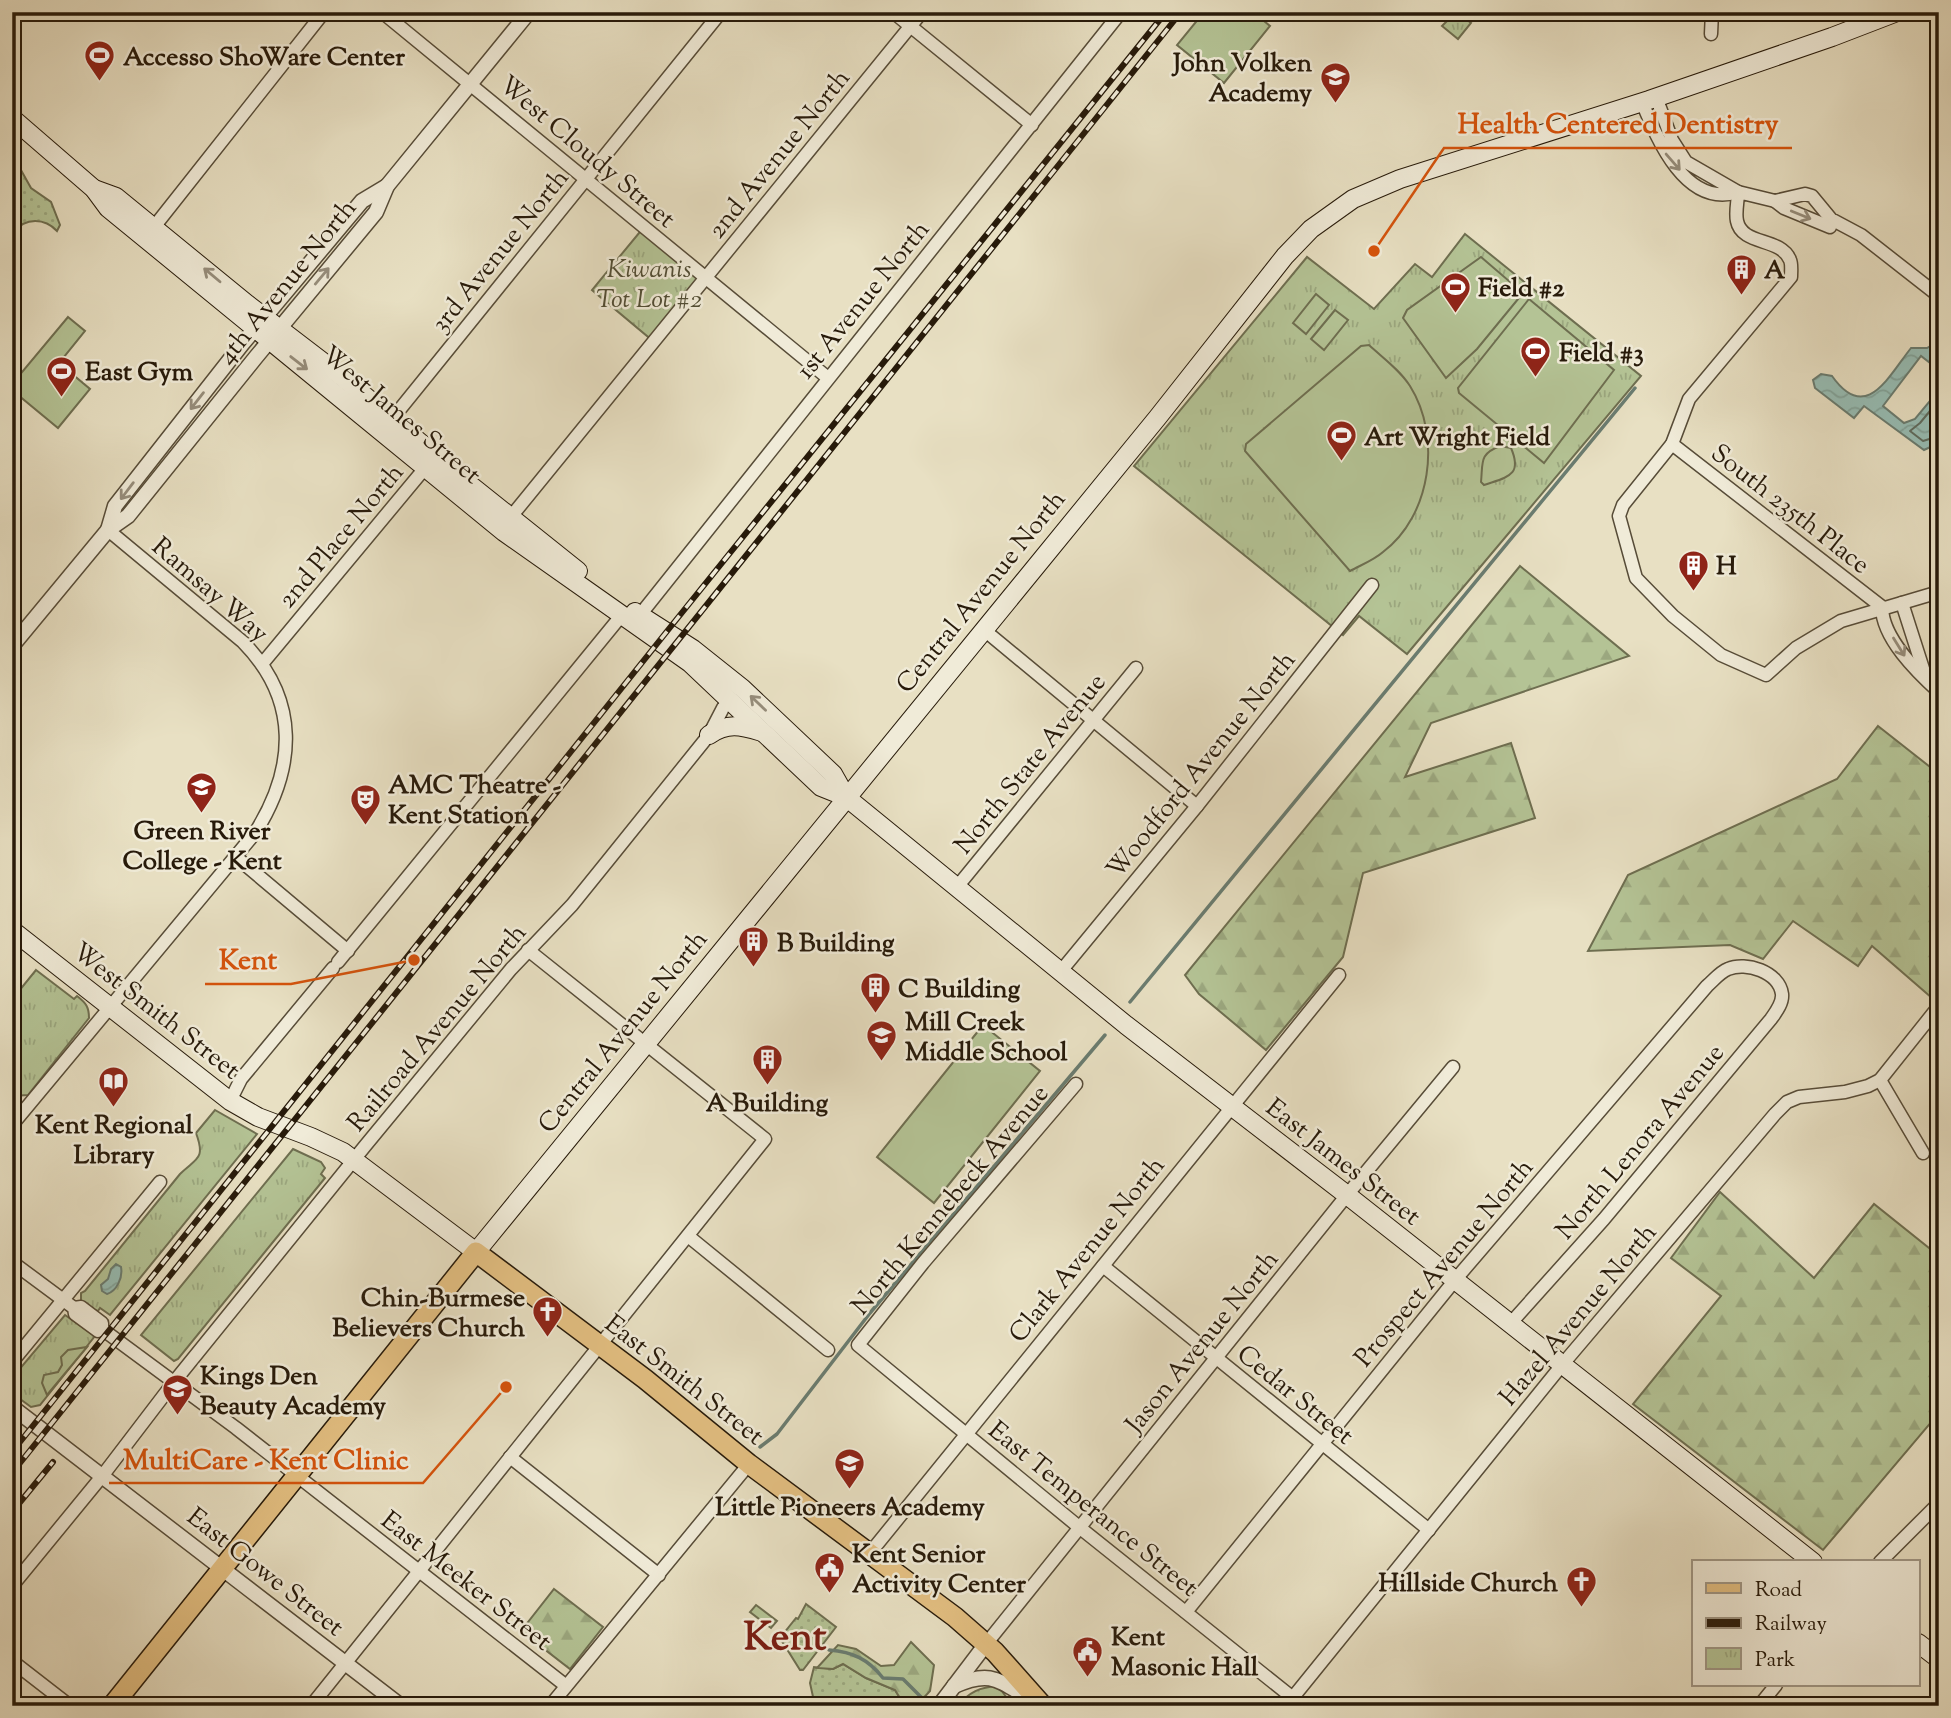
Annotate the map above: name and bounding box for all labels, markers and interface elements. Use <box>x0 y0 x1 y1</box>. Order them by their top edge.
sports icon: Accesso ShoWare Center <box>83 39 117 83</box>
place label: Accesso ShoWare Center <box>123 40 405 77</box>
place label: John Volken Academy <box>1171 46 1313 113</box>
school or university icon: John Volken Academy <box>1318 60 1352 104</box>
street label: 2nd Avenue North <box>700 62 860 247</box>
street label: West Cloudy Street <box>490 68 683 238</box>
callout: Health Centered Dentistry <box>1444 99 1792 148</box>
text: Health Centered Dentistry <box>1458 106 1778 146</box>
one-way arrow <box>1665 153 1681 171</box>
street label: 3rd Avenue North <box>423 162 579 341</box>
street label: 4th Avenue North <box>210 192 366 373</box>
one-way arrow <box>1790 210 1812 223</box>
street label: 1st Avenue North <box>788 213 939 388</box>
park label: Kiwanis Tot Lot #2 <box>596 252 702 319</box>
building icon: A <box>1724 252 1758 296</box>
place label: A <box>1764 253 1786 290</box>
one-way arrow <box>203 267 221 282</box>
one-way arrow <box>314 268 330 286</box>
sports icon: Field #2 <box>1438 270 1472 314</box>
place label: Field #2 <box>1478 271 1565 308</box>
sports icon: Field #3 <box>1519 335 1553 379</box>
place label: Field #3 <box>1559 336 1644 373</box>
street label: West James Street <box>312 338 489 494</box>
sports icon: East Gym <box>45 354 79 398</box>
place label: East Gym <box>85 355 194 392</box>
one-way arrow <box>289 355 307 370</box>
one-way arrow <box>190 391 205 409</box>
sports icon: Art Wright Field <box>1324 419 1358 463</box>
place label: Art Wright Field <box>1364 420 1550 457</box>
street label: South 235th Place <box>1702 436 1877 584</box>
street label: 2nd Place North <box>270 456 414 617</box>
one-way arrow <box>119 481 134 500</box>
street label: Central Avenue North <box>888 483 1076 702</box>
street label: Ramsay Way <box>143 530 276 652</box>
building icon: H <box>1676 548 1710 592</box>
place label: H <box>1716 549 1737 586</box>
one-way arrow <box>1893 637 1907 657</box>
street label: Woodford Avenue North <box>1099 644 1305 887</box>
street label: North State Avenue <box>946 666 1116 863</box>
one-way arrow <box>750 694 767 711</box>
place label: AMC Theatre - Kent Station <box>388 768 562 835</box>
school or university icon: Green River College - Kent <box>185 770 219 814</box>
theatre icon: AMC Theatre - Kent Station <box>348 782 382 826</box>
place label: Green River College - Kent <box>122 814 282 881</box>
street label: Railroad Avenue North <box>340 916 536 1141</box>
street label: Central Avenue North <box>530 923 718 1142</box>
building icon: B Building <box>737 925 771 969</box>
place label: B Building <box>777 926 895 963</box>
street label: West Smith Street <box>64 935 247 1089</box>
callout: Kent <box>205 935 291 984</box>
text: Kent <box>219 942 277 982</box>
building icon: C Building <box>858 971 892 1015</box>
place label: C Building <box>898 972 1020 1009</box>
place label: Mill Creek Middle School <box>905 1005 1068 1072</box>
school or university icon: Mill Creek Middle School <box>865 1019 899 1063</box>
street label: North Lenora Avenue <box>1548 1037 1734 1248</box>
building icon: A Building <box>750 1042 784 1086</box>
library icon: Kent Regional Library <box>97 1064 131 1108</box>
street label: North Kennebeck Avenue <box>843 1077 1059 1324</box>
place label: A Building <box>706 1086 828 1123</box>
street label: East James Street <box>1257 1090 1428 1236</box>
place label: Kent Regional Library <box>35 1108 194 1175</box>
street label: Clark Avenue North <box>1001 1150 1175 1352</box>
street label: Prospect Avenue North <box>1347 1151 1543 1376</box>
street label: Hazel Avenue North <box>1491 1216 1666 1415</box>
street label: Jason Avenue North <box>1116 1243 1288 1444</box>
place label: Chin-Burmese Believers Church <box>332 1281 526 1348</box>
church icon: Chin-Burmese Believers Church <box>531 1295 565 1339</box>
street label: East Smith Street <box>596 1307 771 1455</box>
street label: Cedar Street <box>1228 1337 1361 1455</box>
place label: Kings Den Beauty Academy <box>200 1359 386 1426</box>
school or university icon: Kings Den Beauty Academy <box>160 1373 194 1417</box>
street label: East Temperance Street <box>979 1413 1206 1607</box>
callout: MultiCare - Kent Clinic <box>109 1434 423 1483</box>
text: MultiCare - Kent Clinic <box>123 1442 409 1482</box>
school or university icon: Little Pioneers Academy <box>833 1446 867 1490</box>
place label: Little Pioneers Academy <box>715 1490 985 1527</box>
street label: East Gowe Street <box>178 1500 351 1646</box>
street label: East Meeker Street <box>372 1503 559 1661</box>
place label: Kent Senior Activity Center <box>852 1537 1026 1604</box>
public building icon: Kent Senior Activity Center <box>812 1551 846 1595</box>
legend <box>1692 1560 1920 1686</box>
church icon: Hillside Church <box>1564 1565 1598 1609</box>
place label: Hillside Church <box>1378 1566 1559 1603</box>
text: Road <box>1755 1576 1802 1606</box>
text: Railway <box>1755 1610 1827 1640</box>
district label: Kent <box>744 1611 827 1668</box>
place label: Kent Masonic Hall <box>1111 1620 1259 1687</box>
public building icon: Kent Masonic Hall <box>1071 1634 1105 1678</box>
text: Park <box>1755 1646 1796 1676</box>

